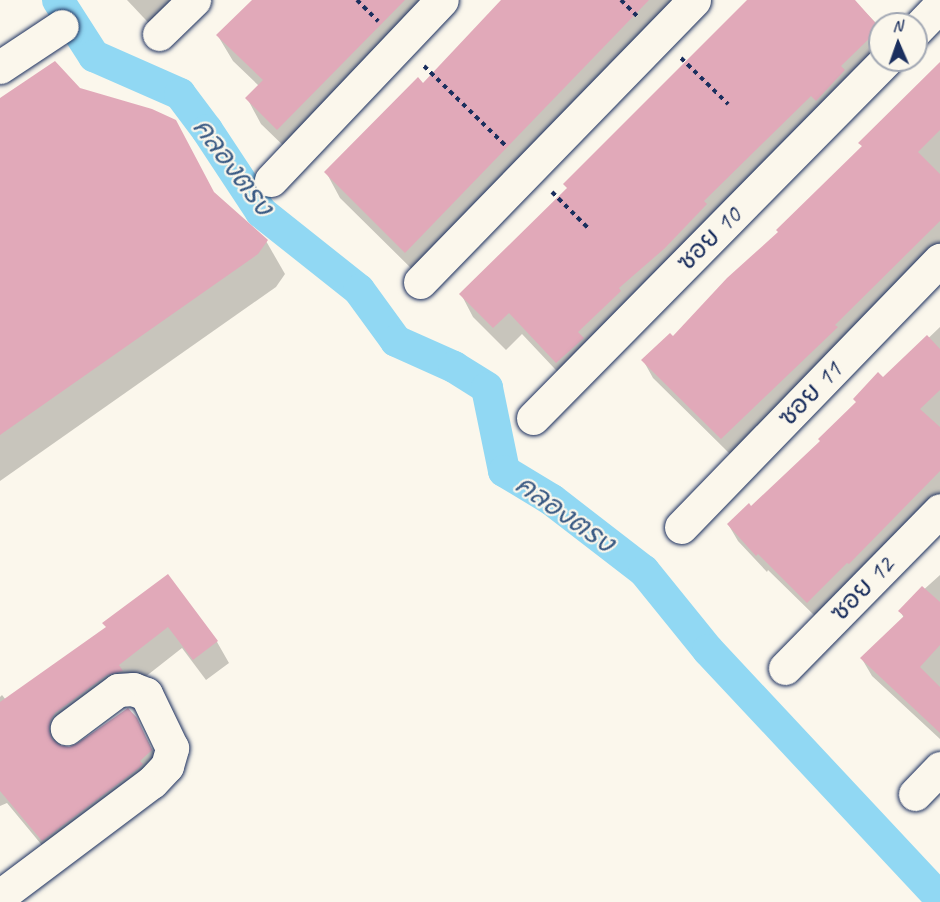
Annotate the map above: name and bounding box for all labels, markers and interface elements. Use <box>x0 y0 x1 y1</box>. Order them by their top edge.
north arrow <box>868 12 928 72</box>
text: N <box>892 16 903 36</box>
water label: คลองตรง <box>186 112 280 222</box>
street label: ซอย 10 <box>670 200 748 278</box>
street label: ซอย 11 <box>772 355 848 433</box>
water label: คลองตรง <box>509 468 621 560</box>
street label: ซอย 12 <box>824 550 900 628</box>

